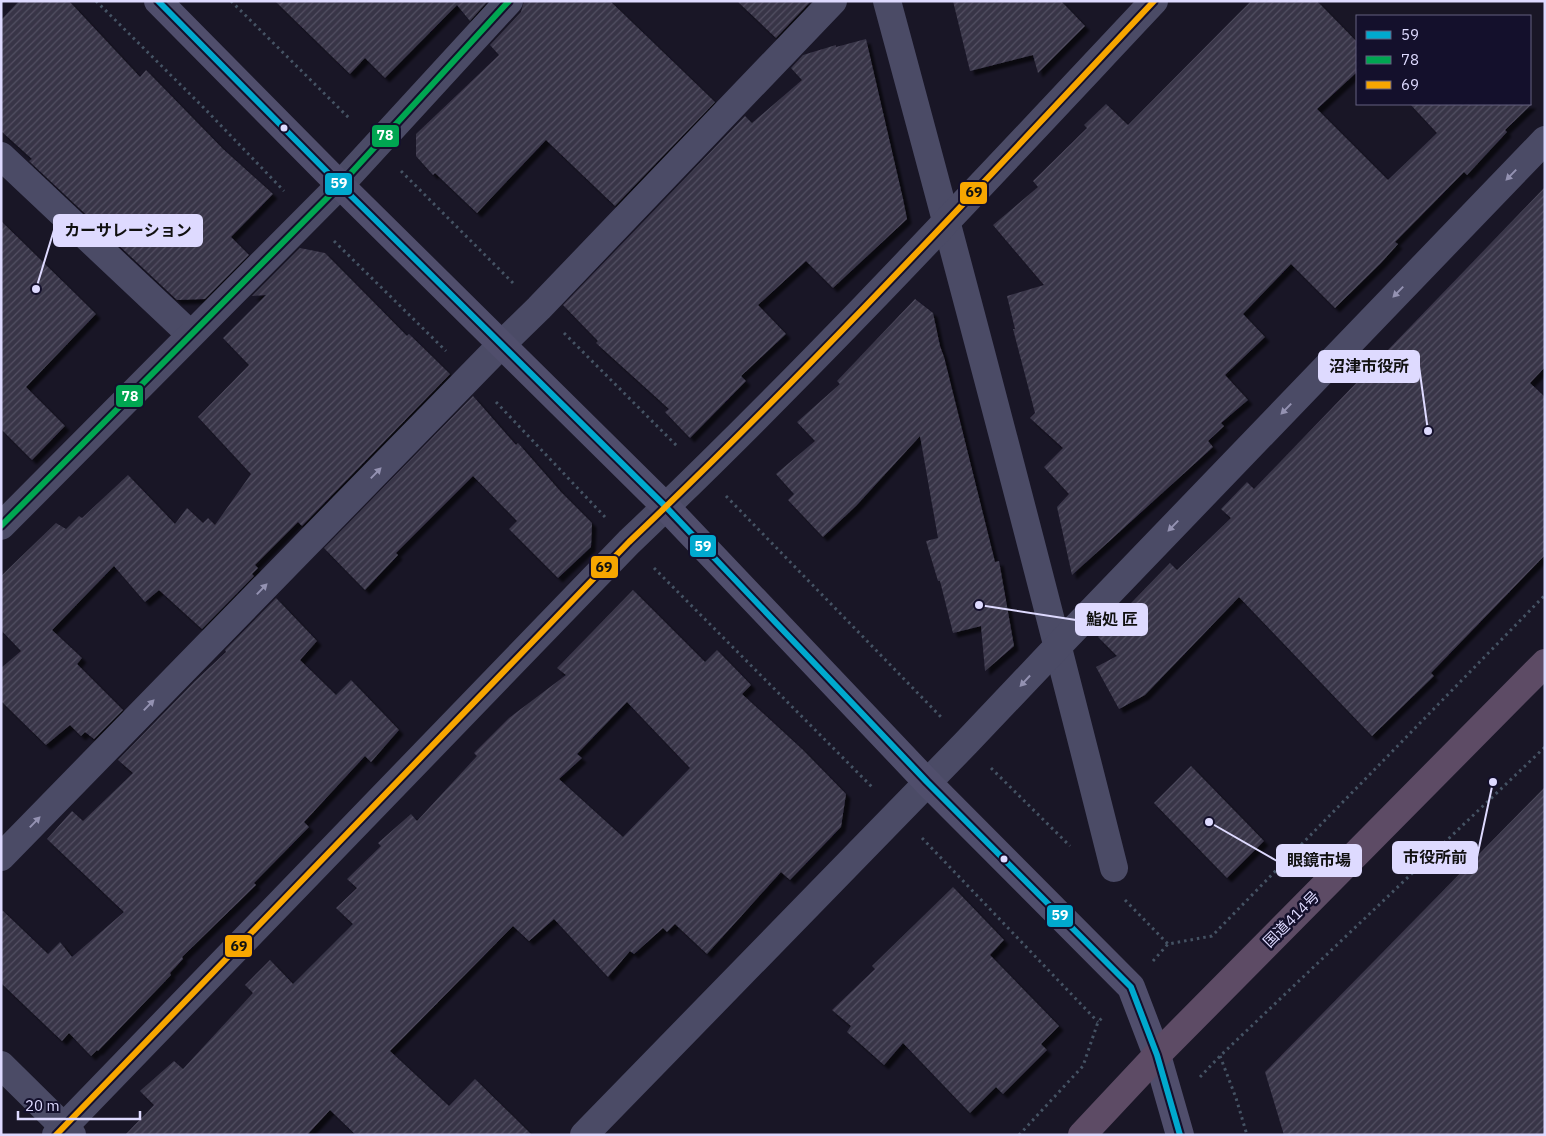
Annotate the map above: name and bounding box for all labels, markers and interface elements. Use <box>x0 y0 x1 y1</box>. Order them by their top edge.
legend <box>1356 15 1531 105</box>
text: 59 <box>1401 25 1419 44</box>
text: 78 <box>1401 50 1419 69</box>
text: 69 <box>1401 75 1419 94</box>
unlabelled marker <box>279 123 289 133</box>
line badge: 78 <box>371 124 400 148</box>
text: 78 <box>377 126 393 144</box>
one-way arrow <box>1505 168 1517 180</box>
line badge: 59 <box>324 172 353 196</box>
text: 59 <box>331 174 347 192</box>
line badge: 69 <box>959 181 988 205</box>
text: 69 <box>966 183 982 201</box>
callout: カーサレーション <box>54 215 202 246</box>
text: カーサレーション <box>64 220 192 240</box>
one-way arrow <box>1392 286 1404 298</box>
callout: 沼津市役所 <box>1319 351 1419 382</box>
text: 沼津市役所 <box>1329 356 1409 376</box>
line badge: 78 <box>115 384 144 408</box>
text: 78 <box>122 387 138 405</box>
one-way arrow <box>1280 403 1292 415</box>
one-way arrow <box>370 467 382 479</box>
one-way arrow <box>1167 520 1179 532</box>
line badge: 59 <box>689 534 717 558</box>
text: 59 <box>695 537 711 555</box>
line badge: 69 <box>590 555 619 579</box>
text: 69 <box>596 558 612 576</box>
one-way arrow <box>256 583 268 595</box>
callout: 鮨処 匠 <box>1076 604 1147 635</box>
text: 鮨処 匠 <box>1086 609 1138 629</box>
one-way arrow <box>1019 675 1031 687</box>
one-way arrow <box>143 700 155 712</box>
one-way arrow <box>29 816 41 828</box>
callout: 市役所前 <box>1393 842 1477 873</box>
callout: 眼鏡市場 <box>1277 845 1361 876</box>
text: 市役所前 <box>1403 847 1467 867</box>
text: 眼鏡市場 <box>1287 850 1351 870</box>
unlabelled marker <box>999 854 1009 864</box>
street label: 国道414号 <box>1259 887 1323 951</box>
line badge: 59 <box>1046 904 1074 928</box>
text: 59 <box>1052 906 1068 924</box>
line badge: 69 <box>224 934 253 958</box>
text: 69 <box>231 937 247 955</box>
scale bar <box>18 1088 140 1120</box>
text: 20 m <box>25 1096 60 1115</box>

